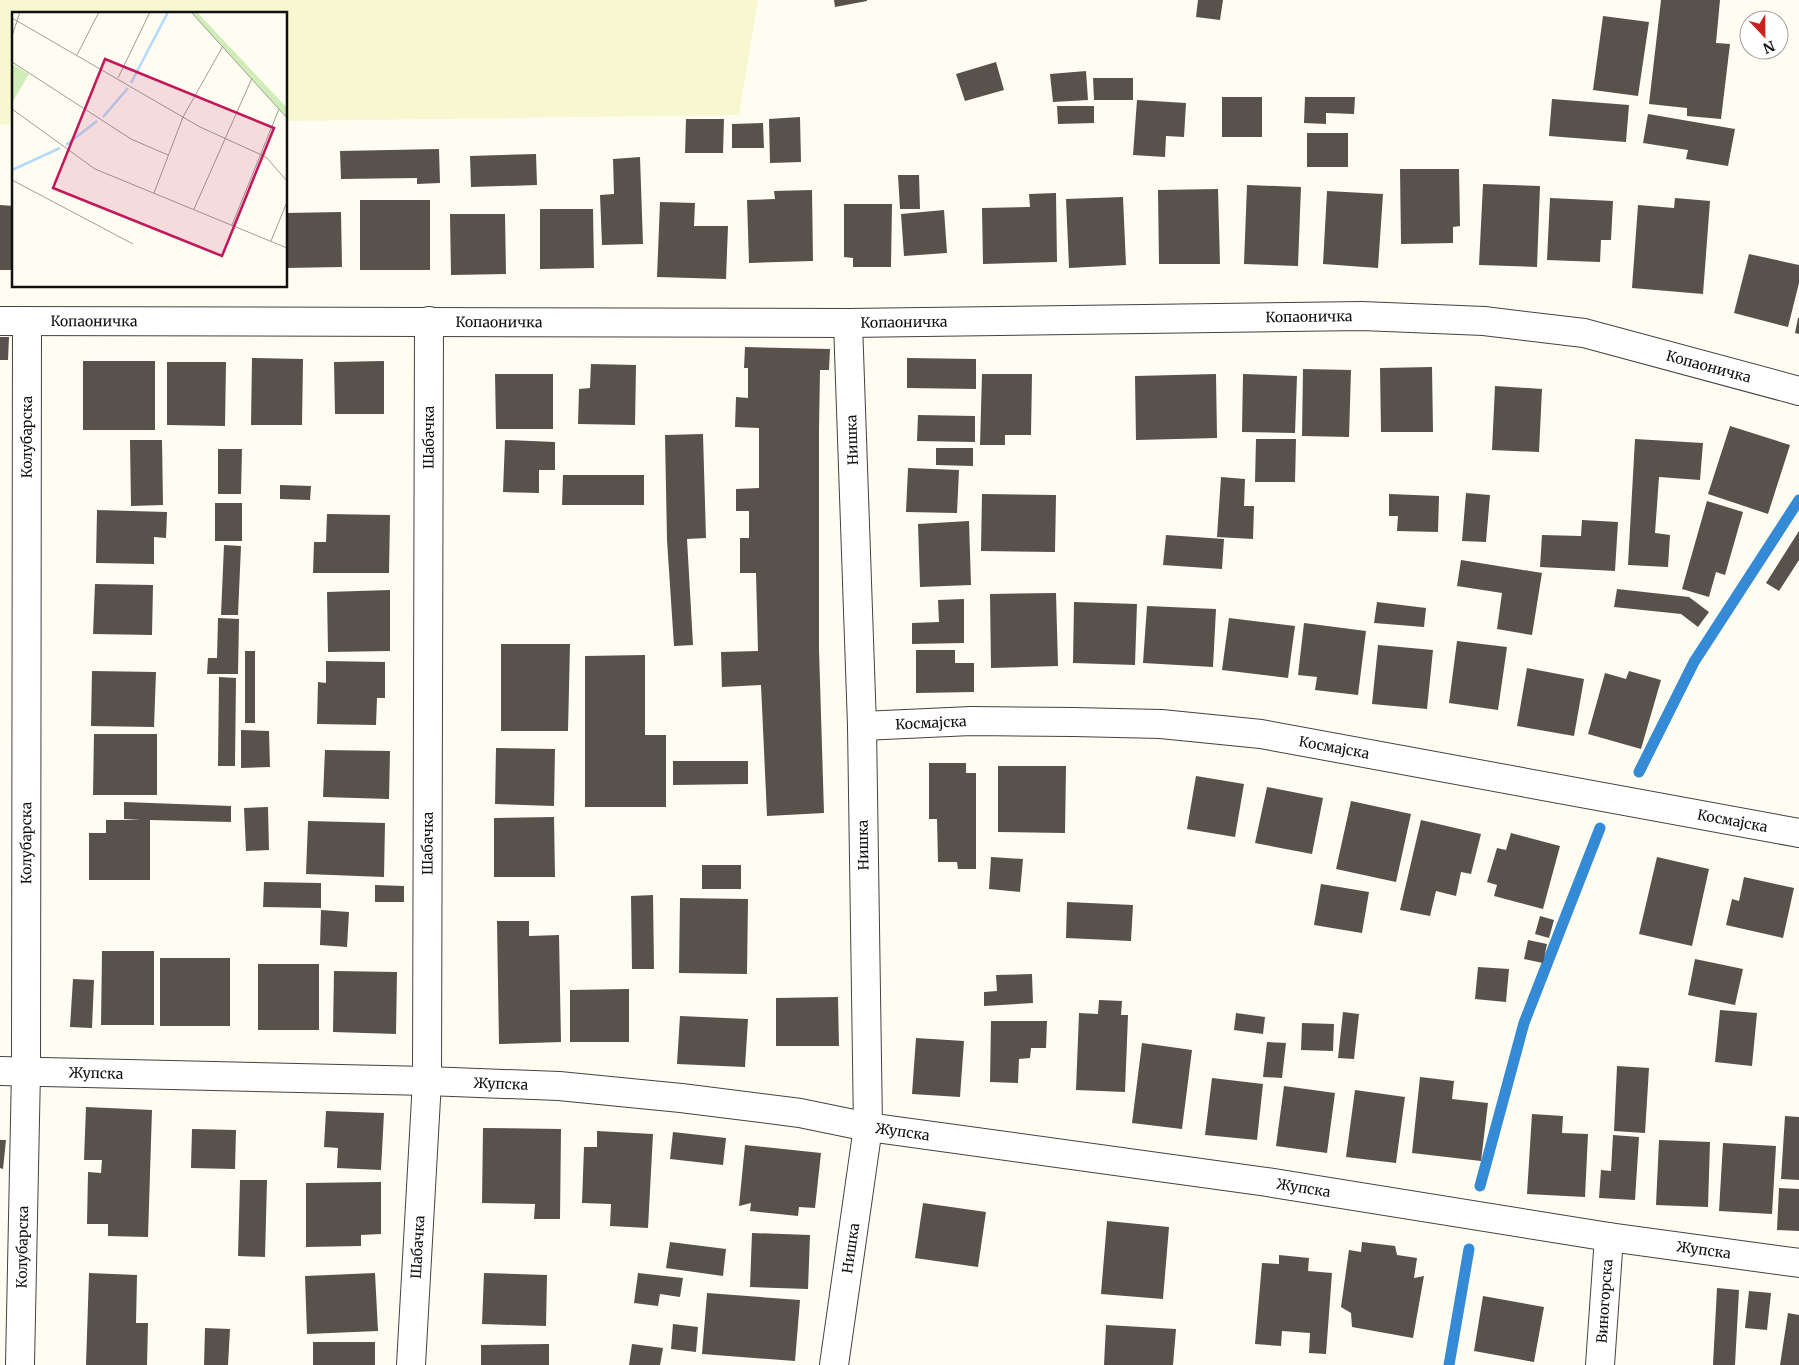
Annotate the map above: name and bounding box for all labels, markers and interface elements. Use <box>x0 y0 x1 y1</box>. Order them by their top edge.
north arrow <box>1739 10 1789 60</box>
inset map <box>12 12 288 288</box>
text: N <box>1760 37 1777 57</box>
street label: Копаоничка <box>1265 307 1353 326</box>
street label: Копаоничка <box>50 312 138 330</box>
street label: Копаоничка <box>455 313 543 331</box>
street label: Копаоничка <box>860 313 948 332</box>
street label: Копаоничка <box>1664 347 1754 387</box>
street label: Колубарска <box>18 395 36 478</box>
street label: Шабачка <box>420 405 438 469</box>
street label: Нишка <box>842 414 862 466</box>
street label: Космајска <box>895 712 968 733</box>
street label: Космајска <box>1297 732 1371 763</box>
street label: Колубарска <box>17 801 35 884</box>
street label: Космајска <box>1696 805 1770 836</box>
street label: Шабачка <box>419 811 437 875</box>
street label: Нишка <box>854 819 872 870</box>
street label: Жупска <box>68 1064 124 1083</box>
street label: Жупска <box>473 1074 529 1094</box>
street label: Жупска <box>874 1119 931 1144</box>
street label: Жупска <box>1275 1175 1332 1201</box>
street label: Колубарска <box>13 1205 32 1288</box>
street label: Шабачка <box>407 1214 428 1279</box>
street label: Нишка <box>838 1221 863 1274</box>
street label: Жупска <box>1676 1237 1733 1263</box>
street label: Виногорска <box>1593 1258 1616 1344</box>

